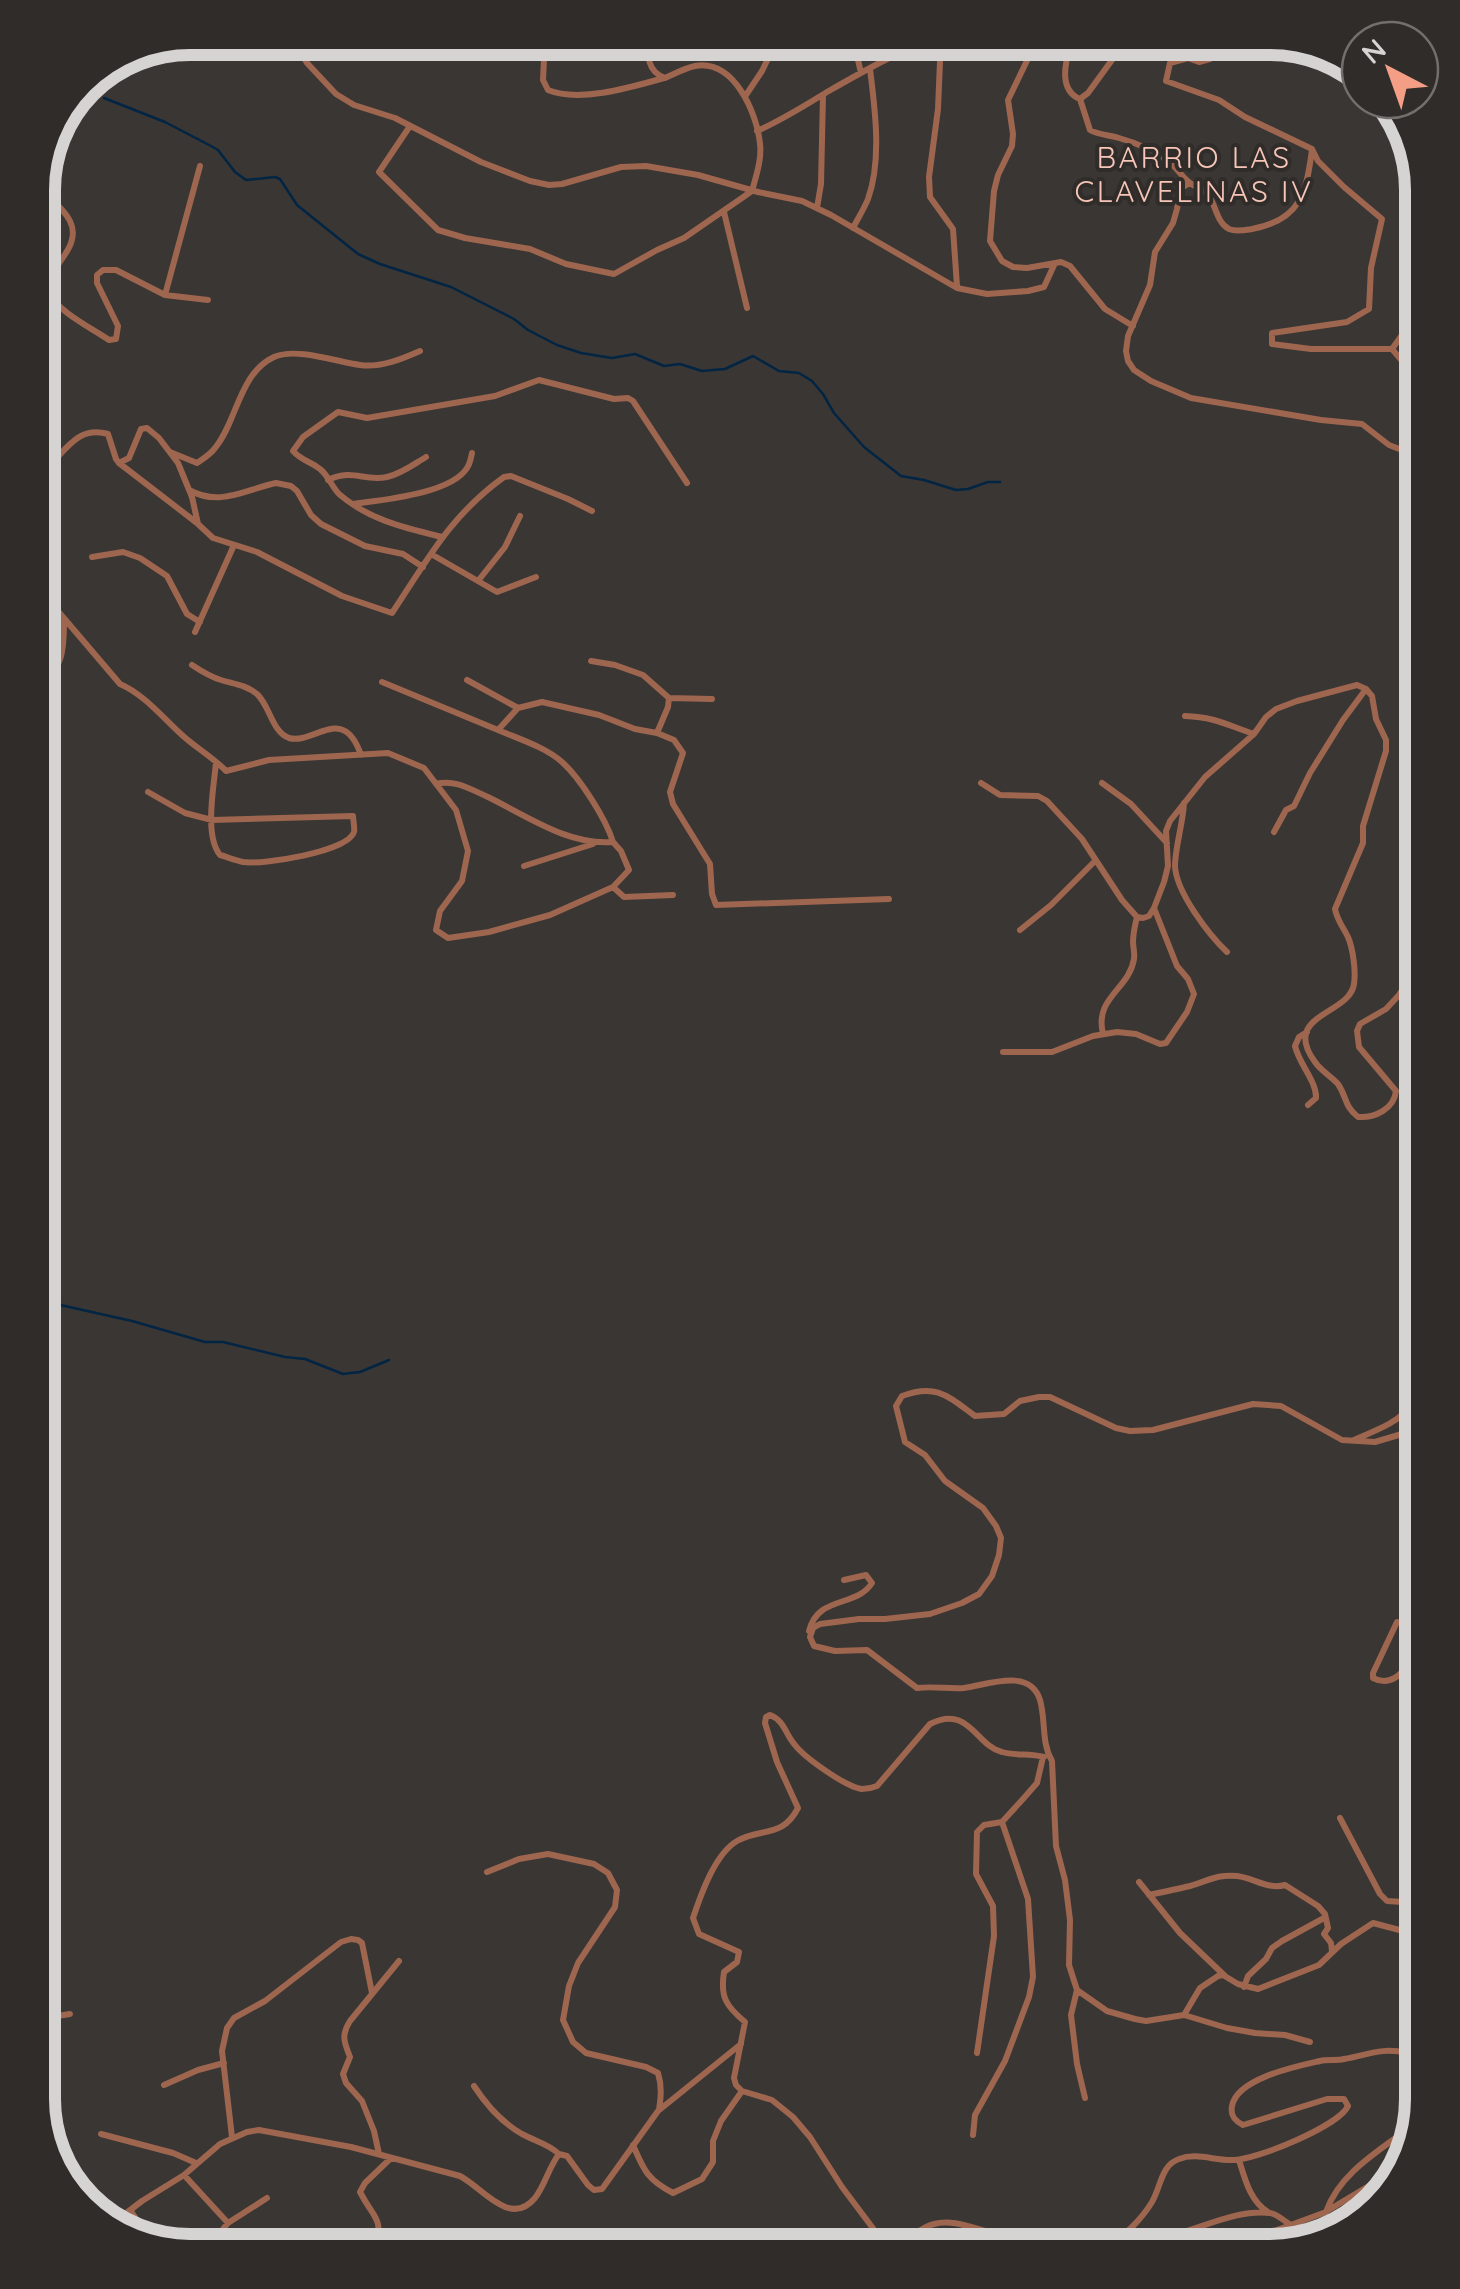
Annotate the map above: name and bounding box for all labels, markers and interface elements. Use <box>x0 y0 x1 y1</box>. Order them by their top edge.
north arrow <box>1340 20 1440 120</box>
text: N <box>1354 31 1393 71</box>
district label: BARRIO LAS CLAVELINAS IV <box>1075 138 1313 210</box>

